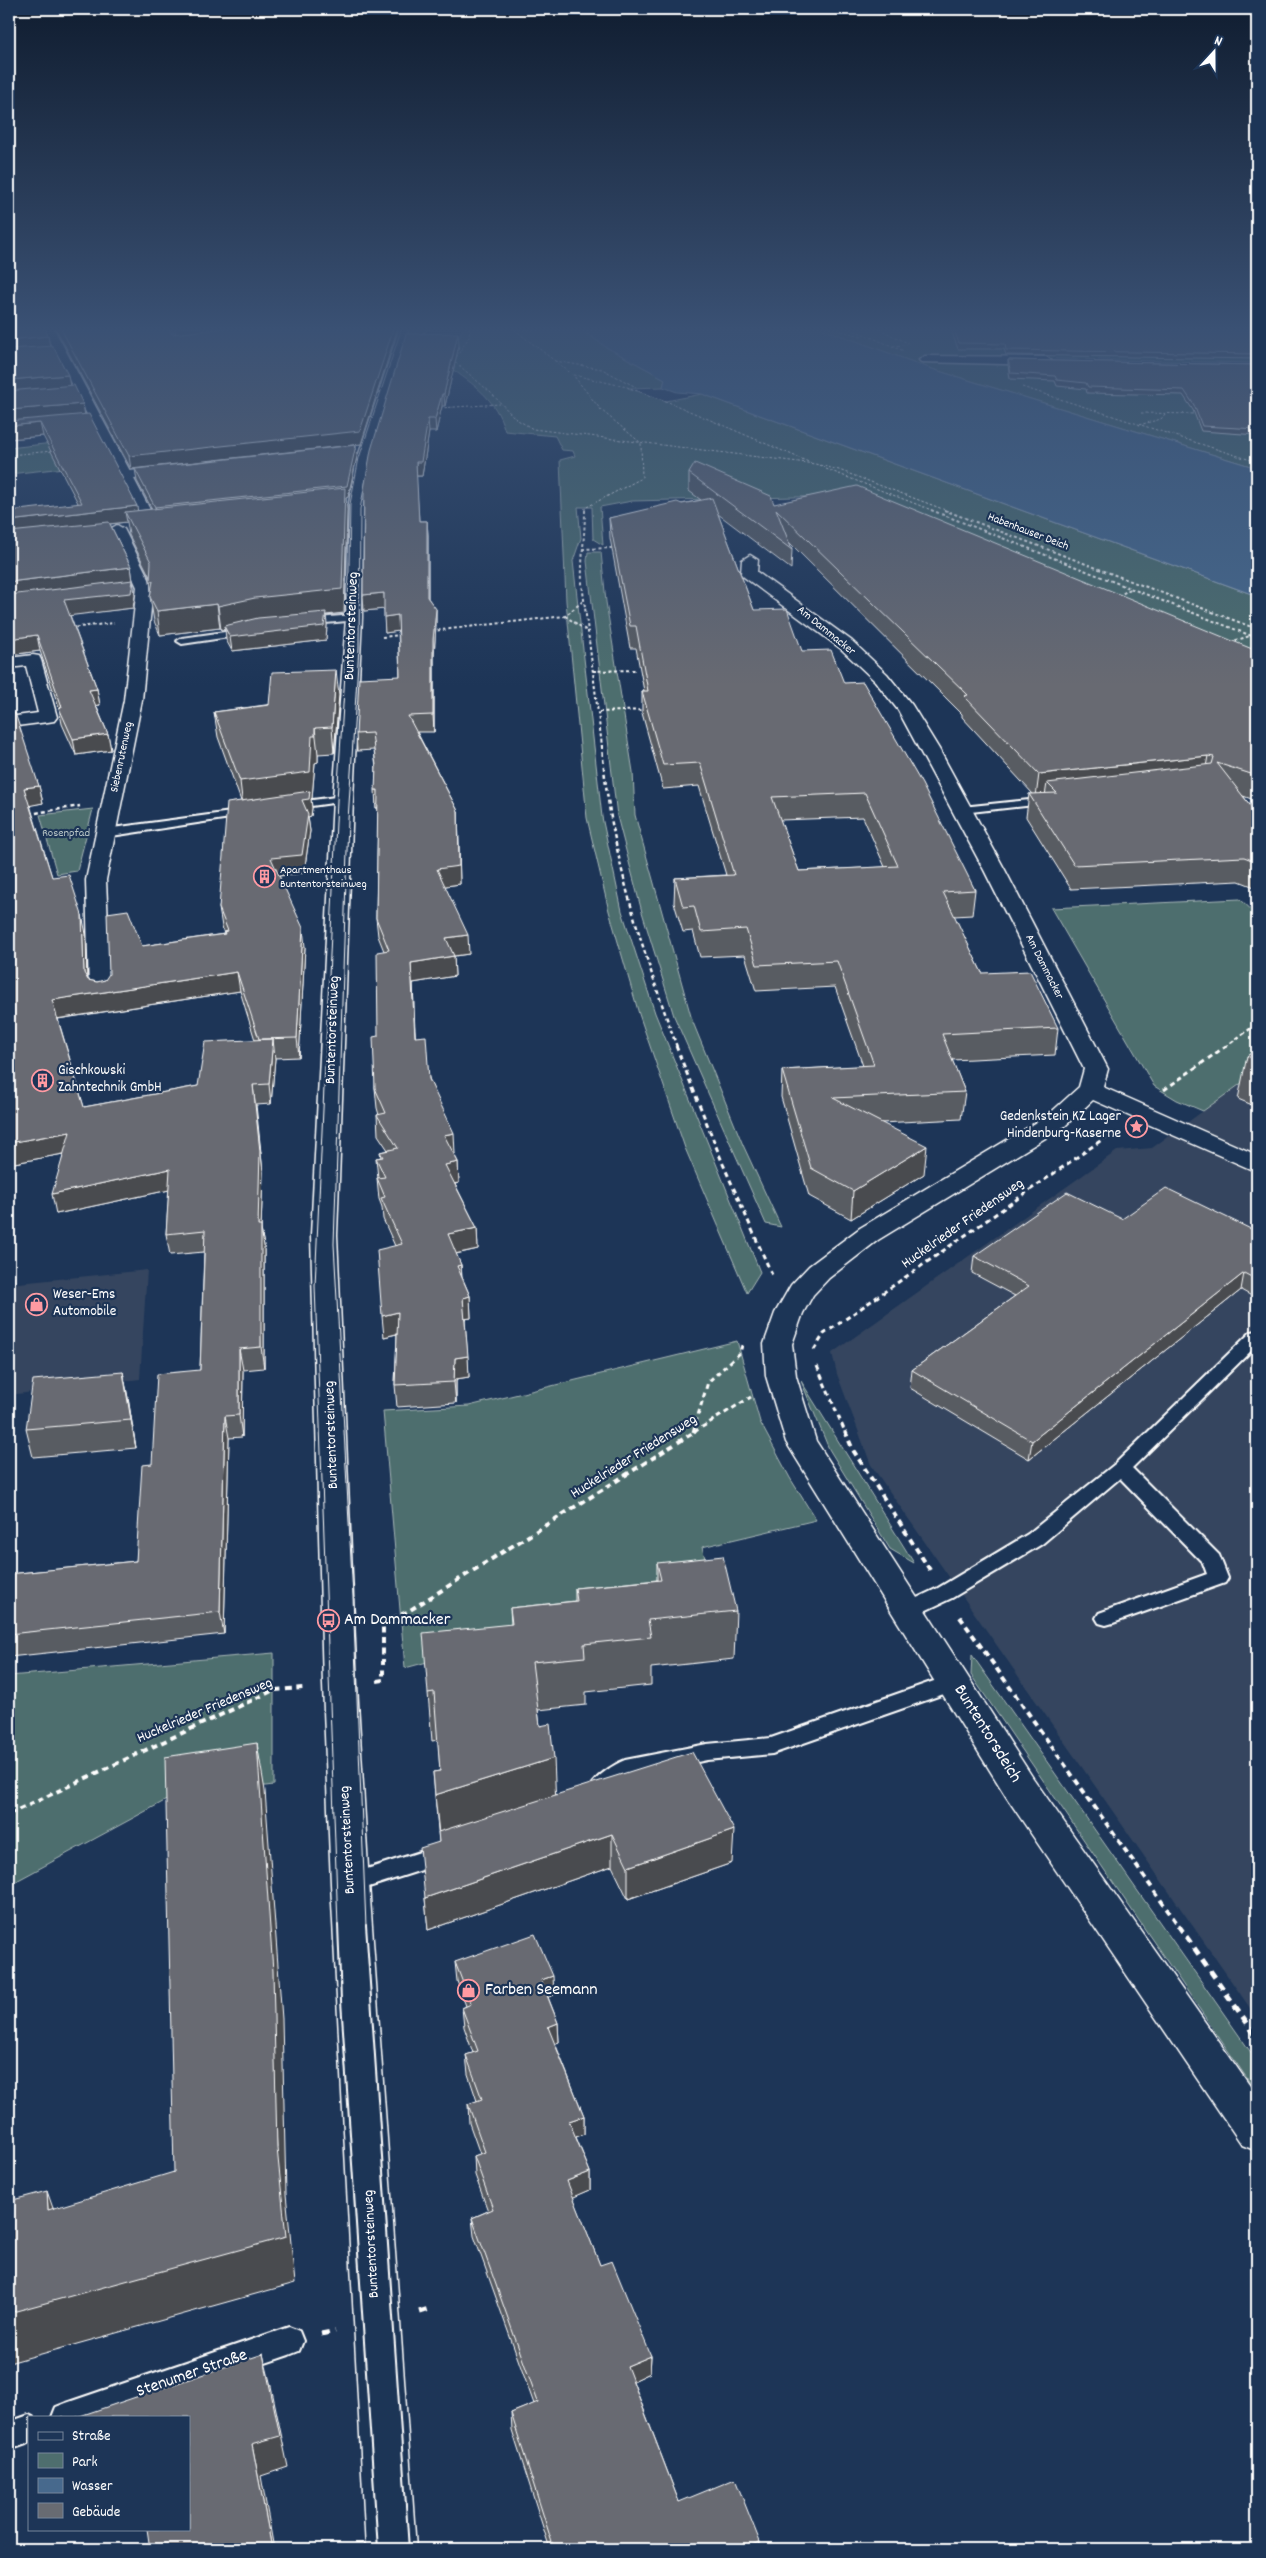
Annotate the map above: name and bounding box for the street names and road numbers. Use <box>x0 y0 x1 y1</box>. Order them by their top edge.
street label: Habenhauser Deich <box>985 509 1071 555</box>
street label: Buntentorsteinweg <box>339 571 365 681</box>
street label: Am Dammacker <box>793 602 859 660</box>
street label: Siebenrutenweg <box>106 720 138 794</box>
street label: Am Dammacker <box>1020 932 1068 1003</box>
street label: Buntentorsteinweg <box>320 975 346 1085</box>
street label: Huckelrieder Friedensweg <box>897 1173 1029 1275</box>
street label: Buntentorsteinweg <box>319 1380 345 1490</box>
street label: Huckelrieder Friedensweg <box>567 1409 701 1505</box>
street label: Huckelrieder Friedensweg <box>134 1672 276 1750</box>
street label: Buntentorsdeich <box>947 1680 1027 1788</box>
street label: Buntentorsteinweg <box>334 1785 362 1895</box>
street label: Buntentorsteinweg <box>358 2189 386 2299</box>
street label: Stenumer Straße <box>133 2343 251 2405</box>

